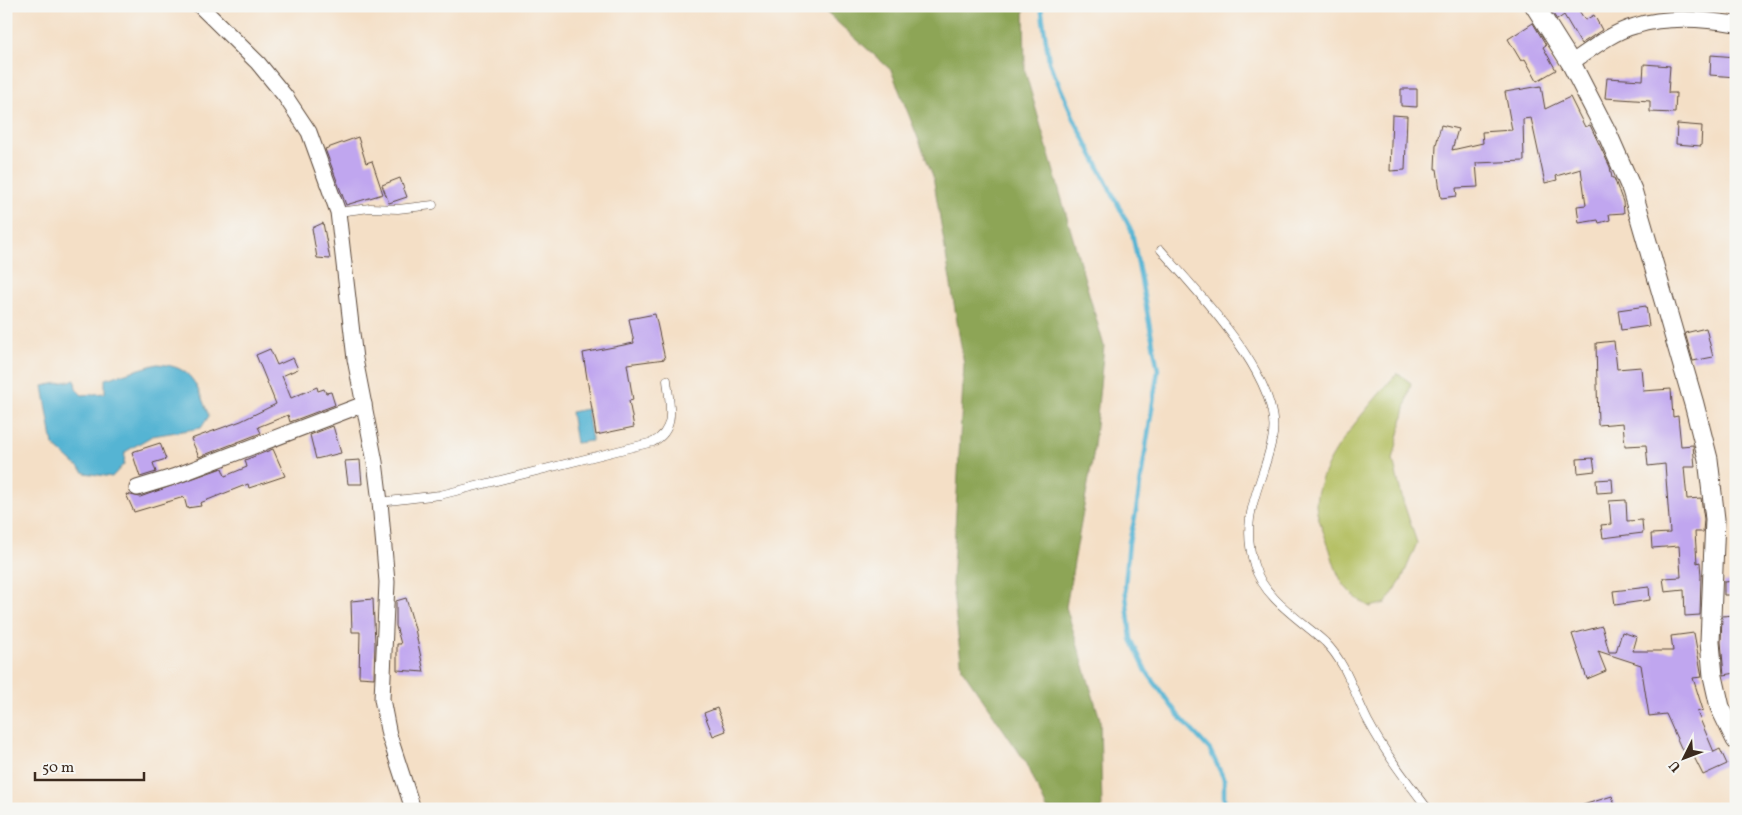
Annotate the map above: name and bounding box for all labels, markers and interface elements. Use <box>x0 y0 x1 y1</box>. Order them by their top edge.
north arrow <box>1660 732 1710 782</box>
scale bar <box>35 750 144 782</box>
text: U <box>1665 755 1686 776</box>
text: 50 m <box>42 758 74 779</box>

